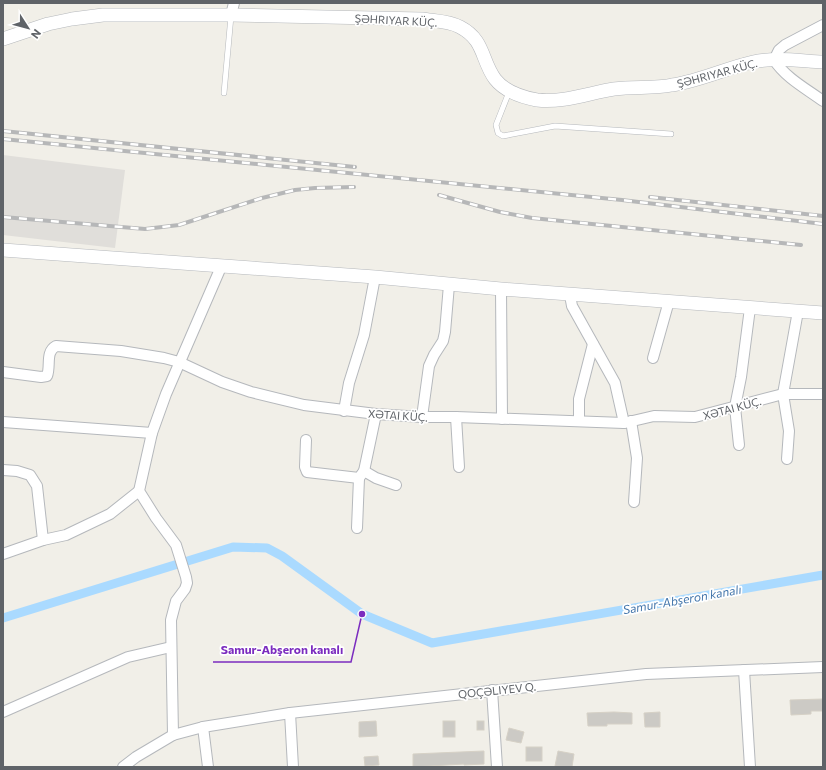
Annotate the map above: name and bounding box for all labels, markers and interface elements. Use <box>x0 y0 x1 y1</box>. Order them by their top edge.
north arrow <box>8 8 48 48</box>
street label: ŞƏHRIYAR KÜÇ. <box>354 10 438 29</box>
text: N <box>29 27 44 41</box>
street label: ŞƏHRIYAR KÜÇ. <box>675 55 759 90</box>
street label: XƏTAI KÜÇ. <box>701 393 763 422</box>
street label: XƏTAI KÜÇ. <box>368 405 429 424</box>
water label: Samur-Abşeron kanalı <box>622 582 742 616</box>
callout: Samur-Abşeron kanalı <box>213 638 351 662</box>
text: Samur-Abşeron kanalı <box>221 642 343 656</box>
street label: QOÇƏLIYEV Q. <box>457 679 537 701</box>

